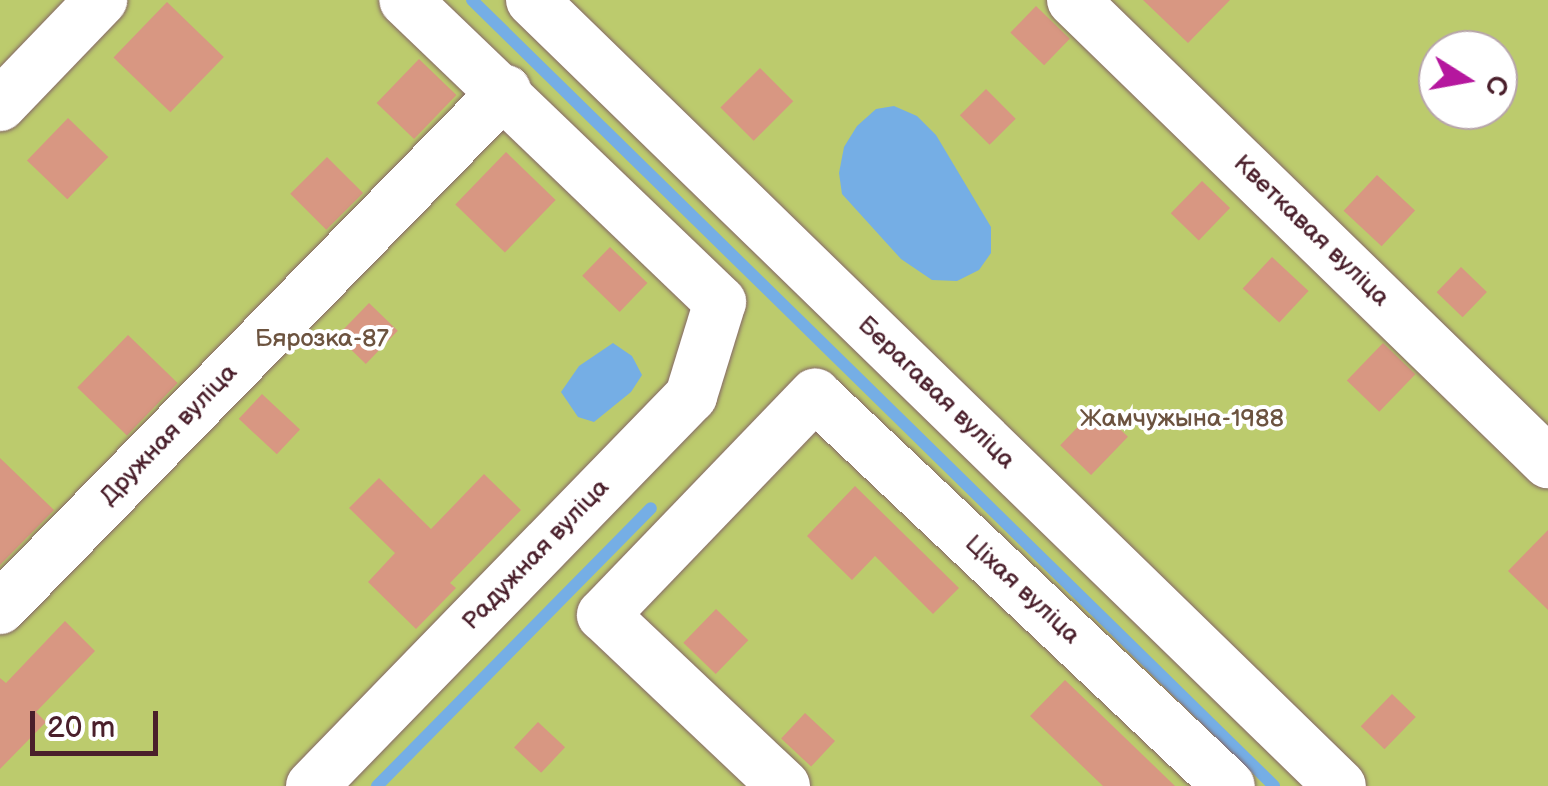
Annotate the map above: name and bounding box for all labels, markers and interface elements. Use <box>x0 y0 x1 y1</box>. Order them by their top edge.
north arrow <box>1418 30 1518 130</box>
text: С <box>1478 73 1514 98</box>
street label: Кветкавая вуліца <box>1227 149 1395 313</box>
street label: Берагавая вуліца <box>851 310 1021 476</box>
park label: Бярозка-87 <box>255 324 389 354</box>
street label: Дружная вуліца <box>94 358 244 512</box>
park label: Жамчужына-1988 <box>1080 404 1284 434</box>
street label: Радужная вуліца <box>456 473 616 637</box>
street label: Ціхая вуліца <box>958 529 1086 651</box>
scale bar <box>35 691 162 753</box>
text: 20 m <box>47 710 115 746</box>

